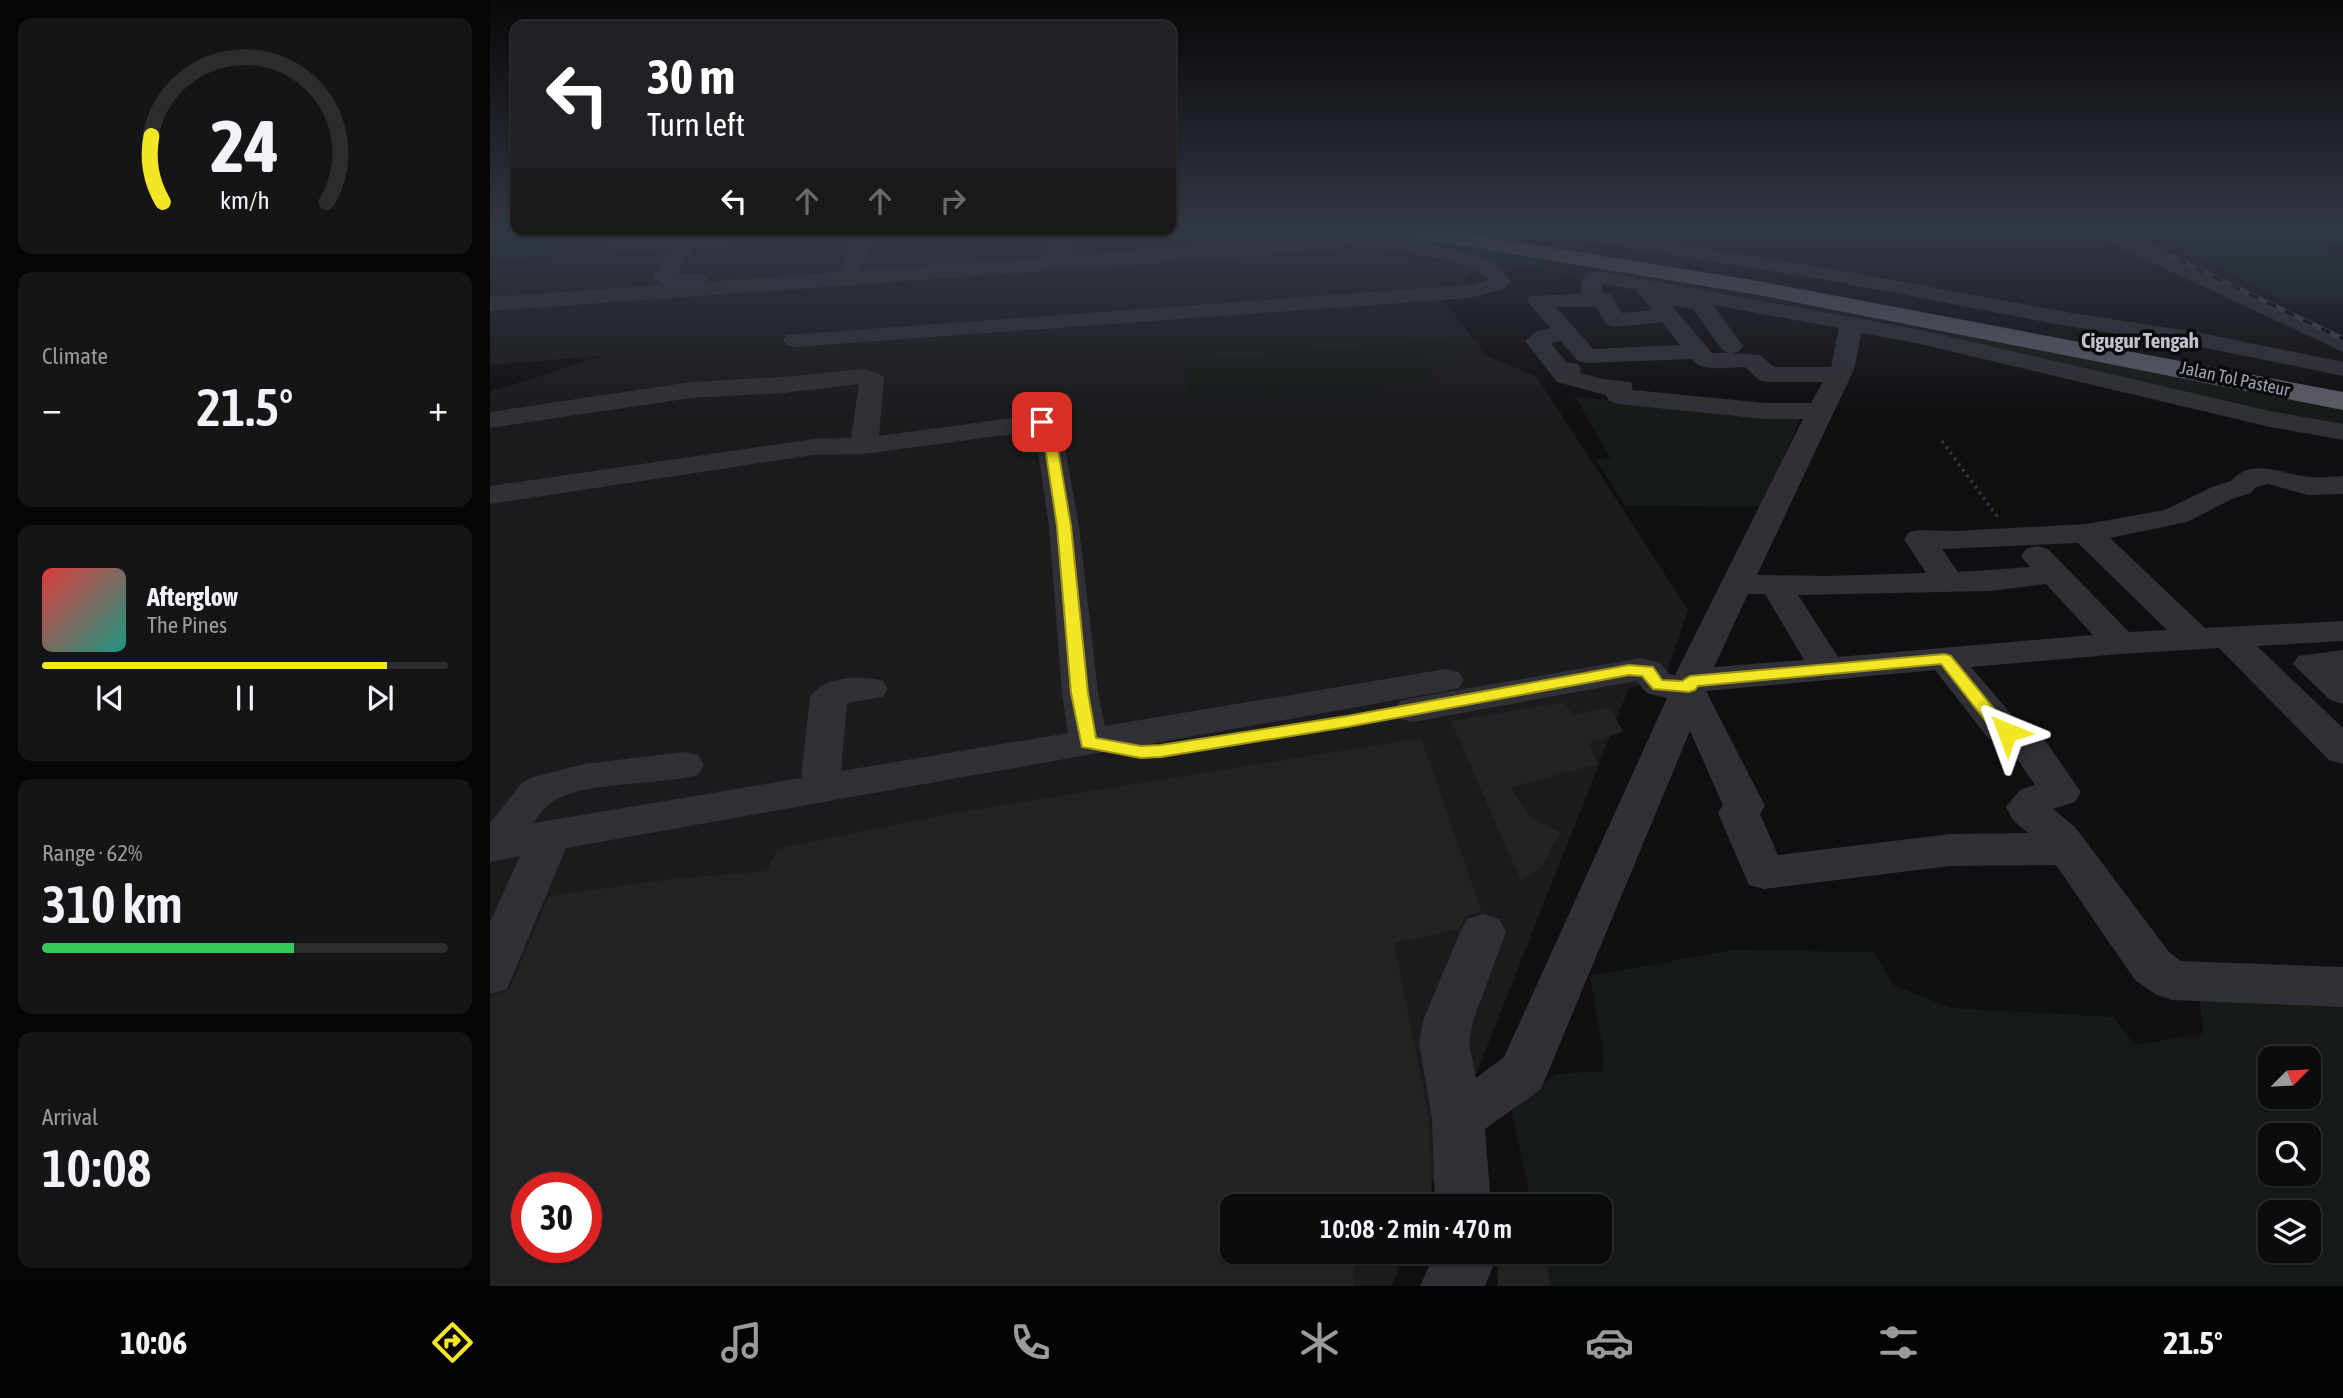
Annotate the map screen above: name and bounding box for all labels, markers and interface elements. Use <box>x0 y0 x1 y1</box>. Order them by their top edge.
text: 30 m <box>647 48 735 104</box>
icon: left <box>532 49 623 140</box>
text: 24 <box>211 104 279 187</box>
text: Turn left <box>647 106 745 143</box>
icon: left <box>715 182 753 220</box>
icon: ahead <box>788 182 826 220</box>
icon: ahead <box>861 182 899 220</box>
icon: right <box>934 182 972 220</box>
text: km/h <box>220 186 270 214</box>
district label: Cigugur Tengah <box>2081 328 2199 352</box>
text: Climate <box>42 343 108 369</box>
street label: Jalan Tol Pasteur <box>2178 357 2292 400</box>
text: 21.5° <box>197 377 293 437</box>
text: − <box>42 386 62 429</box>
text: + <box>428 386 448 429</box>
pin <box>1012 392 1072 452</box>
icon: arrive <box>1023 403 1061 441</box>
text: Afterglow <box>147 582 238 612</box>
text: The Pines <box>147 612 227 638</box>
icon: previous <box>91 679 129 717</box>
icon: pause <box>226 679 264 717</box>
icon: next <box>361 679 399 717</box>
position arrow <box>1970 695 2044 769</box>
text: Range · 62% <box>42 840 142 866</box>
text: 310 km <box>42 874 183 934</box>
north arrow <box>2258 1046 2320 1110</box>
map controls <box>2258 1046 2321 1263</box>
text: Arrival <box>42 1104 98 1130</box>
button: search <box>2258 1123 2321 1186</box>
text: 10:08 <box>42 1138 151 1198</box>
speed limit sign: 30 <box>511 1172 602 1263</box>
button: layers <box>2258 1200 2321 1263</box>
text: 10:08 · 2 min · 470 m <box>1320 1214 1512 1244</box>
icon: directions <box>428 1318 477 1367</box>
icon: music <box>717 1318 766 1367</box>
icon: phone <box>1006 1318 1055 1367</box>
icon: climate <box>1295 1318 1344 1367</box>
icon: car <box>1585 1318 1634 1367</box>
icon: filters <box>1874 1318 1923 1367</box>
text: 10:06 <box>120 1324 187 1361</box>
text: 21.5° <box>2163 1324 2223 1361</box>

